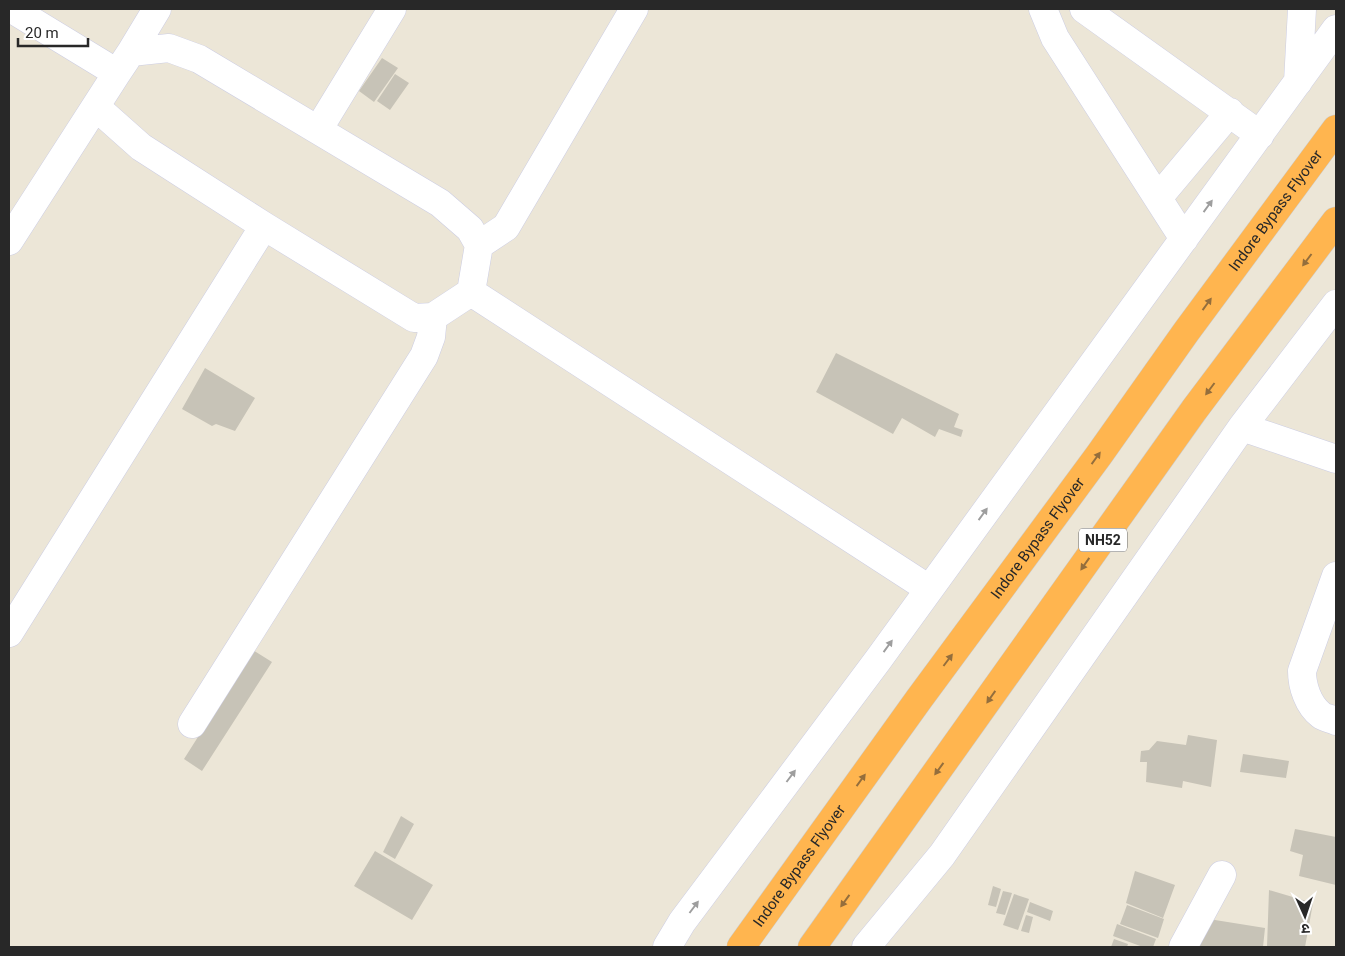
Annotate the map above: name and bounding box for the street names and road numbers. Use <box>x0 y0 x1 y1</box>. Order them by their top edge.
street label: Indore Bypass Flyover <box>1225 147 1326 275</box>
street label: Indore Bypass Flyover <box>987 474 1088 602</box>
road number: NH52 <box>1079 528 1127 552</box>
street label: Indore Bypass Flyover <box>749 801 849 930</box>

